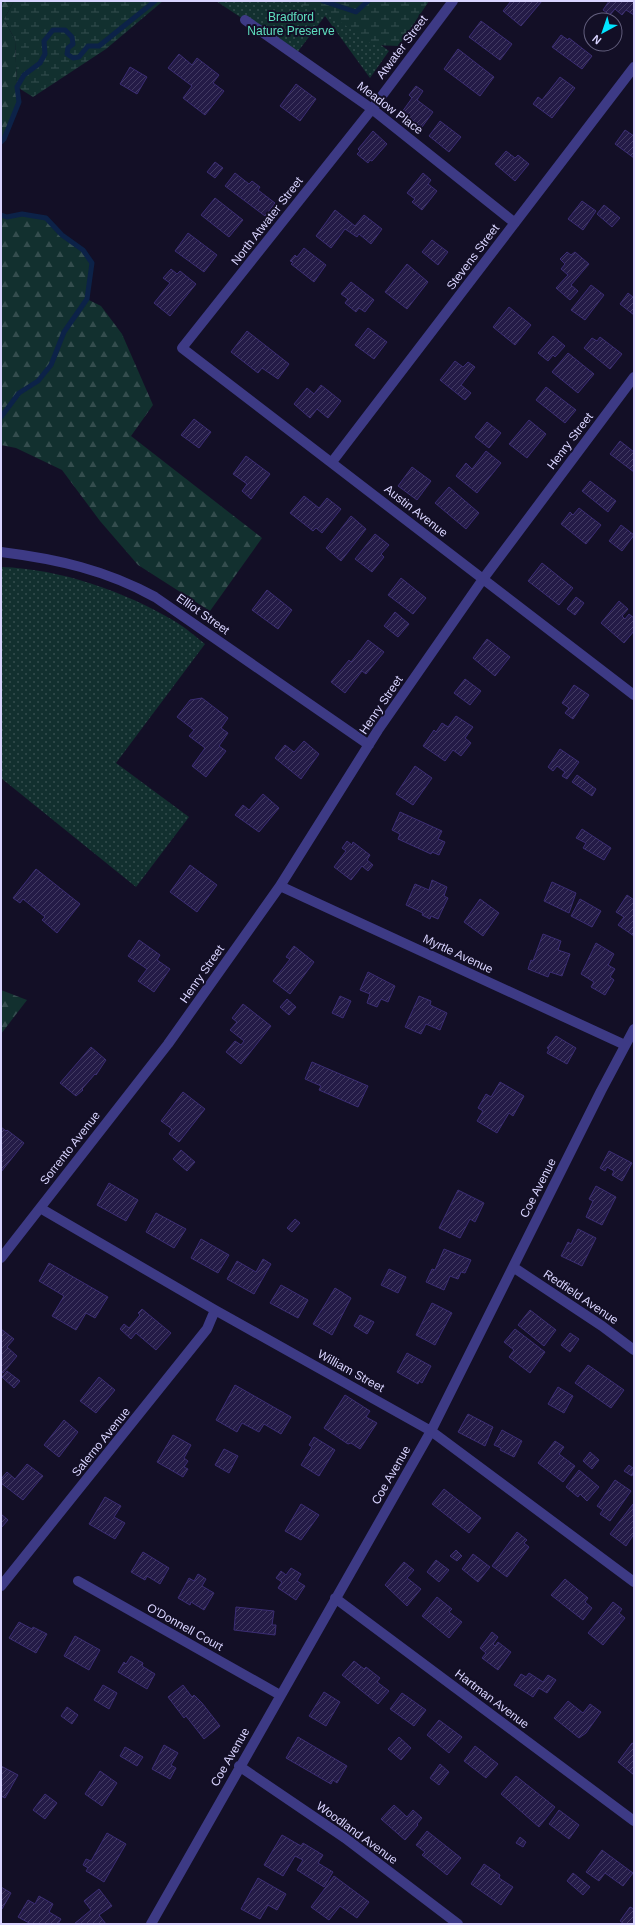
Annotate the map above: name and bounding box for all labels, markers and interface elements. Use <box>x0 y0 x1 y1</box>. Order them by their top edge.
park label: Bradford Nature Preserve <box>247 10 335 38</box>
street label: Atwater Street <box>374 12 431 82</box>
north arrow <box>583 12 623 52</box>
text: N <box>590 32 603 47</box>
street label: Meadow Place <box>354 79 426 137</box>
street label: North Atwater Street <box>228 174 306 268</box>
street label: Stevens Street <box>444 221 503 293</box>
street label: Henry Street <box>544 409 596 472</box>
street label: Austin Avenue <box>382 482 451 540</box>
street label: Elliot Street <box>174 591 233 638</box>
street label: Henry Street <box>356 673 406 737</box>
street label: Myrtle Avenue <box>421 932 496 977</box>
street label: Henry Street <box>177 942 227 1006</box>
street label: Sorrento Avenue <box>37 1108 103 1187</box>
street label: Coe Avenue <box>517 1156 559 1220</box>
street label: Redfield Avenue <box>541 1267 621 1327</box>
street label: William Street <box>315 1347 387 1395</box>
street label: Salerno Avenue <box>69 1405 133 1479</box>
street label: Coe Avenue <box>369 1443 414 1507</box>
street label: O'Donnell Court <box>144 1600 226 1654</box>
street label: Hartman Avenue <box>452 1667 532 1732</box>
street label: Coe Avenue <box>208 1725 253 1789</box>
street label: Woodland Avenue <box>314 1799 401 1867</box>

